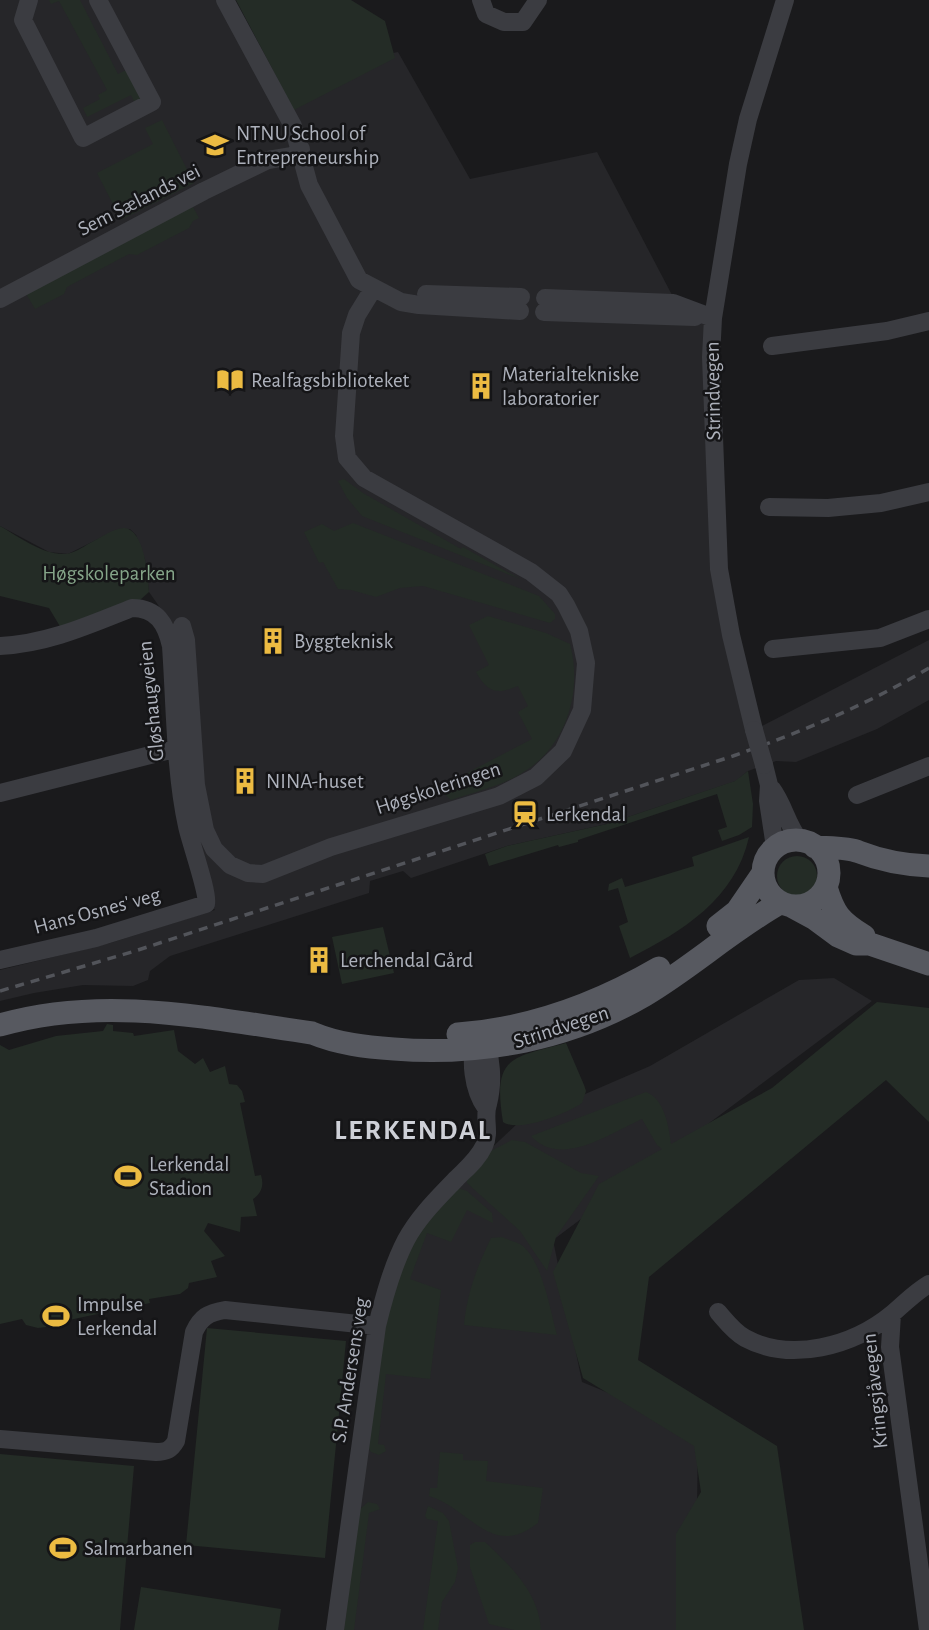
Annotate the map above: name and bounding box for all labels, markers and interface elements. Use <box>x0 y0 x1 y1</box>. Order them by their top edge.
place label: NTNU School of Entrepreneurship <box>236 123 379 168</box>
school or university icon: NTNU School of Entrepreneurship <box>200 130 230 160</box>
street label: Sem Sælands vei <box>74 160 204 240</box>
street label: Strindvegen <box>702 341 724 441</box>
place label: Materialtekniske laboratorier <box>502 364 639 409</box>
library icon: Realfagsbiblioteket <box>215 365 245 395</box>
place label: Realfagsbiblioteket <box>251 370 410 391</box>
building icon: Materialtekniske laboratorier <box>466 371 496 401</box>
park label: Høgskoleparken <box>42 563 176 584</box>
building icon: Byggteknisk <box>258 626 288 656</box>
place label: Byggteknisk <box>294 631 394 652</box>
street label: Gløshaugveien <box>134 640 168 762</box>
street label: Høgskoleringen <box>373 758 503 818</box>
building icon: NINA-huset <box>230 766 260 796</box>
place label: NINA-huset <box>266 771 364 792</box>
station icon: Lerkendal <box>510 799 540 829</box>
place label: Lerkendal <box>546 804 626 825</box>
street label: Hans Osnes' veg <box>31 884 163 938</box>
building icon: Lerchendal Gård <box>304 945 334 975</box>
place label: Lerchendal Gård <box>340 950 473 971</box>
street label: Strindvegen <box>511 1002 611 1052</box>
district label: LERKENDAL <box>334 1117 492 1145</box>
place label: Lerkendal Stadion <box>149 1154 229 1199</box>
sports icon: Lerkendal Stadion <box>113 1161 143 1191</box>
place label: Impulse Lerkendal <box>77 1294 157 1339</box>
street label: S.P. Andersens veg <box>328 1295 372 1444</box>
sports icon: Impulse Lerkendal <box>41 1301 71 1331</box>
street label: Kringsjåvegen <box>859 1332 891 1450</box>
sports icon: Salmarbanen <box>48 1533 78 1563</box>
place label: Salmarbanen <box>84 1538 193 1559</box>

